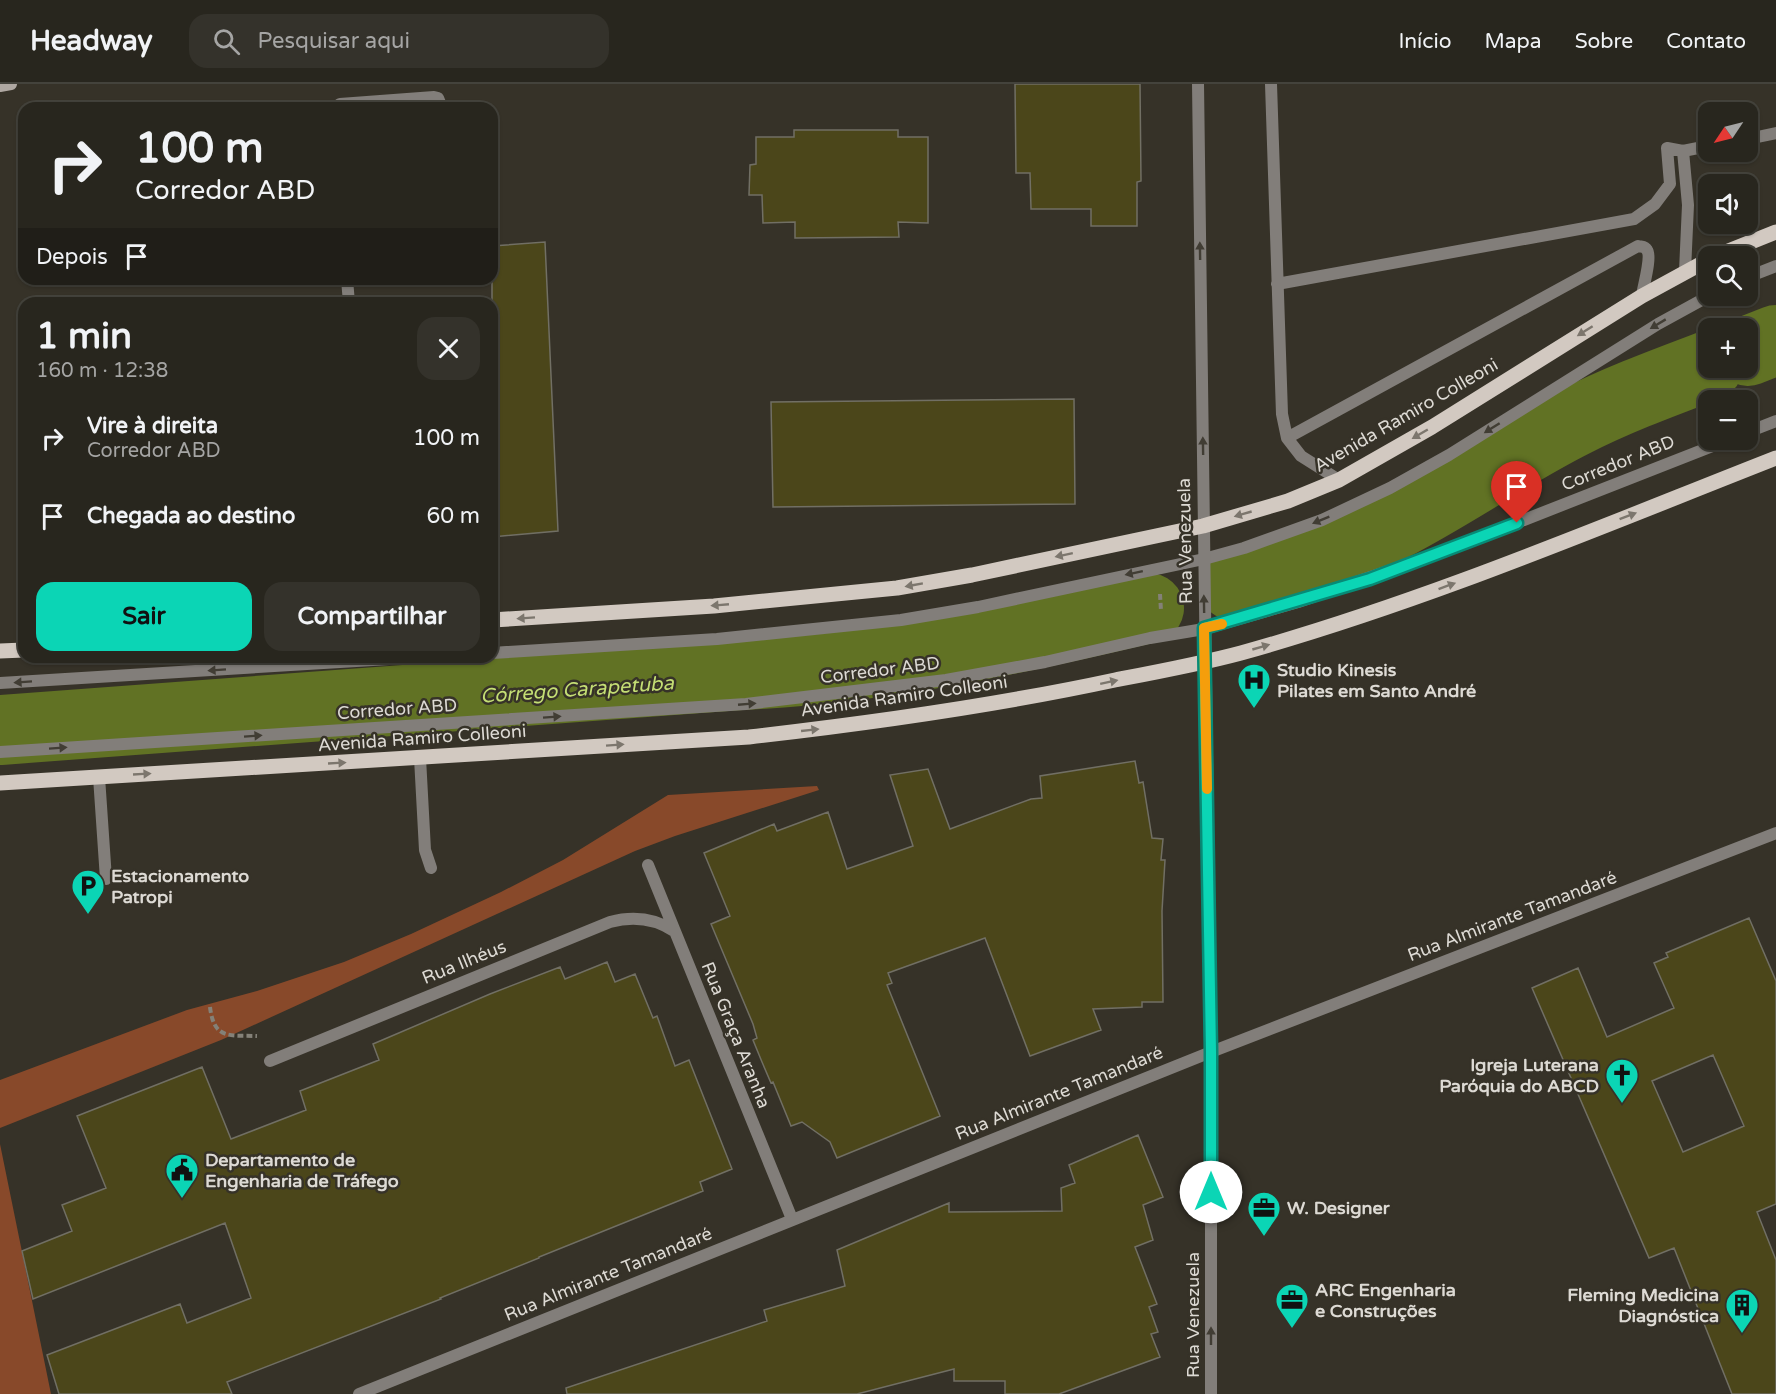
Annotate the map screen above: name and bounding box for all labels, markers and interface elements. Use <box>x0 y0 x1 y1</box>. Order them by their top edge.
search box <box>189 14 609 68</box>
text: Headway <box>30 24 153 58</box>
icon: search <box>210 25 243 58</box>
text: Pesquisar aqui <box>258 28 410 54</box>
text: Início <box>1399 29 1451 54</box>
text: Mapa <box>1484 29 1542 54</box>
text: Sobre <box>1575 29 1633 54</box>
text: Contato <box>1666 29 1746 54</box>
north arrow <box>1698 102 1758 162</box>
map controls <box>1698 102 1758 450</box>
text: 100 m <box>135 123 264 174</box>
icon: right <box>36 126 114 204</box>
text: Corredor ABD <box>135 174 315 207</box>
button: sound <box>1698 174 1758 234</box>
icon: arrive <box>120 240 153 273</box>
one-way arrow <box>1195 242 1205 261</box>
text: Depois <box>36 244 108 270</box>
button: search <box>1698 246 1758 306</box>
text: 1 min <box>36 315 132 358</box>
button: close <box>417 317 480 380</box>
one-way arrow <box>1650 318 1666 329</box>
button: + <box>1698 318 1758 378</box>
one-way arrow <box>1577 326 1593 337</box>
street label: Avenida Ramiro Colleoni <box>1310 353 1502 477</box>
text: 160 m · 12:38 <box>36 359 168 383</box>
button: − <box>1698 390 1758 450</box>
text: Vire à direita <box>87 413 218 439</box>
icon: right <box>36 422 69 455</box>
one-way arrow <box>1484 422 1501 433</box>
text: 100 m <box>413 425 480 451</box>
one-way arrow <box>1411 429 1428 439</box>
street label: Corredor ABD <box>1558 430 1678 496</box>
one-way arrow <box>1198 437 1207 456</box>
text: Corredor ABD <box>87 439 221 463</box>
pin <box>1491 461 1542 523</box>
icon: arrive <box>1500 470 1533 503</box>
street label: Rua Venezuela <box>1173 478 1197 604</box>
icon: arrive <box>36 500 69 533</box>
text: Chegada ao destino <box>87 503 295 529</box>
text: 60 m <box>426 503 480 529</box>
one-way arrow <box>1234 510 1252 519</box>
one-way arrow <box>1619 511 1637 520</box>
one-way arrow <box>1312 516 1330 525</box>
one-way arrow <box>1055 551 1073 561</box>
one-way arrow <box>1124 569 1143 578</box>
one-way arrow <box>905 581 924 590</box>
one-way arrow <box>1438 581 1456 591</box>
button: Sair <box>36 582 252 651</box>
button: Compartilhar <box>264 582 480 651</box>
one-way arrow <box>1199 594 1209 613</box>
one-way arrow <box>711 601 730 610</box>
one-way arrow <box>516 613 535 623</box>
one-way arrow <box>1252 642 1270 651</box>
street label: Corredor ABD <box>819 652 941 688</box>
place label: Studio Kinesis Pilates em Santo André <box>1277 659 1476 702</box>
hospital icon: Studio Kinesis Pilates em Santo André <box>1236 662 1272 709</box>
one-way arrow <box>208 665 227 675</box>
water label: Córrego Carapetuba <box>480 671 675 709</box>
street label: Avenida Ramiro Colleoni <box>799 671 1009 721</box>
one-way arrow <box>13 677 32 687</box>
one-way arrow <box>1100 677 1119 686</box>
street label: Corredor ABD <box>336 694 458 724</box>
one-way arrow <box>738 699 757 709</box>
one-way arrow <box>543 712 562 722</box>
street label: Avenida Ramiro Colleoni <box>317 720 527 756</box>
one-way arrow <box>800 725 819 735</box>
one-way arrow <box>244 731 263 741</box>
one-way arrow <box>606 741 625 750</box>
one-way arrow <box>49 743 68 753</box>
one-way arrow <box>327 759 346 768</box>
one-way arrow <box>133 770 152 779</box>
place label: Estacionamento Patropi <box>111 865 249 908</box>
street label: Rua Almirante Tamandaré <box>1404 866 1620 966</box>
parking icon: Estacionamento Patropi <box>70 868 106 915</box>
street label: Rua Ilhéus <box>419 935 509 989</box>
street label: Rua Graça Aranha <box>697 959 775 1111</box>
street label: Rua Almirante Tamandaré <box>952 1041 1166 1145</box>
place label: Igreja Luterana Paróquia do ABCD <box>1439 1054 1599 1097</box>
church icon: Igreja Luterana Paróquia do ABCD <box>1604 1057 1640 1104</box>
place label: Departamento de Engenharia de Tráfego <box>205 1149 399 1192</box>
public building icon: Departamento de Engenharia de Tráfego <box>164 1152 200 1199</box>
position arrow <box>1179 1160 1243 1224</box>
office icon: W. Designer <box>1246 1190 1282 1237</box>
place label: W. Designer <box>1287 1197 1391 1219</box>
street label: Rua Almirante Tamandaré <box>501 1222 715 1326</box>
street label: Rua Venezuela <box>1182 1252 1204 1378</box>
place label: ARC Engenharia e Construções <box>1315 1279 1456 1322</box>
office icon: ARC Engenharia e Construções <box>1274 1282 1310 1329</box>
place label: Fleming Medicina Diagnóstica <box>1567 1284 1719 1327</box>
building icon: Fleming Medicina Diagnóstica <box>1724 1287 1760 1334</box>
one-way arrow <box>1206 1326 1216 1345</box>

